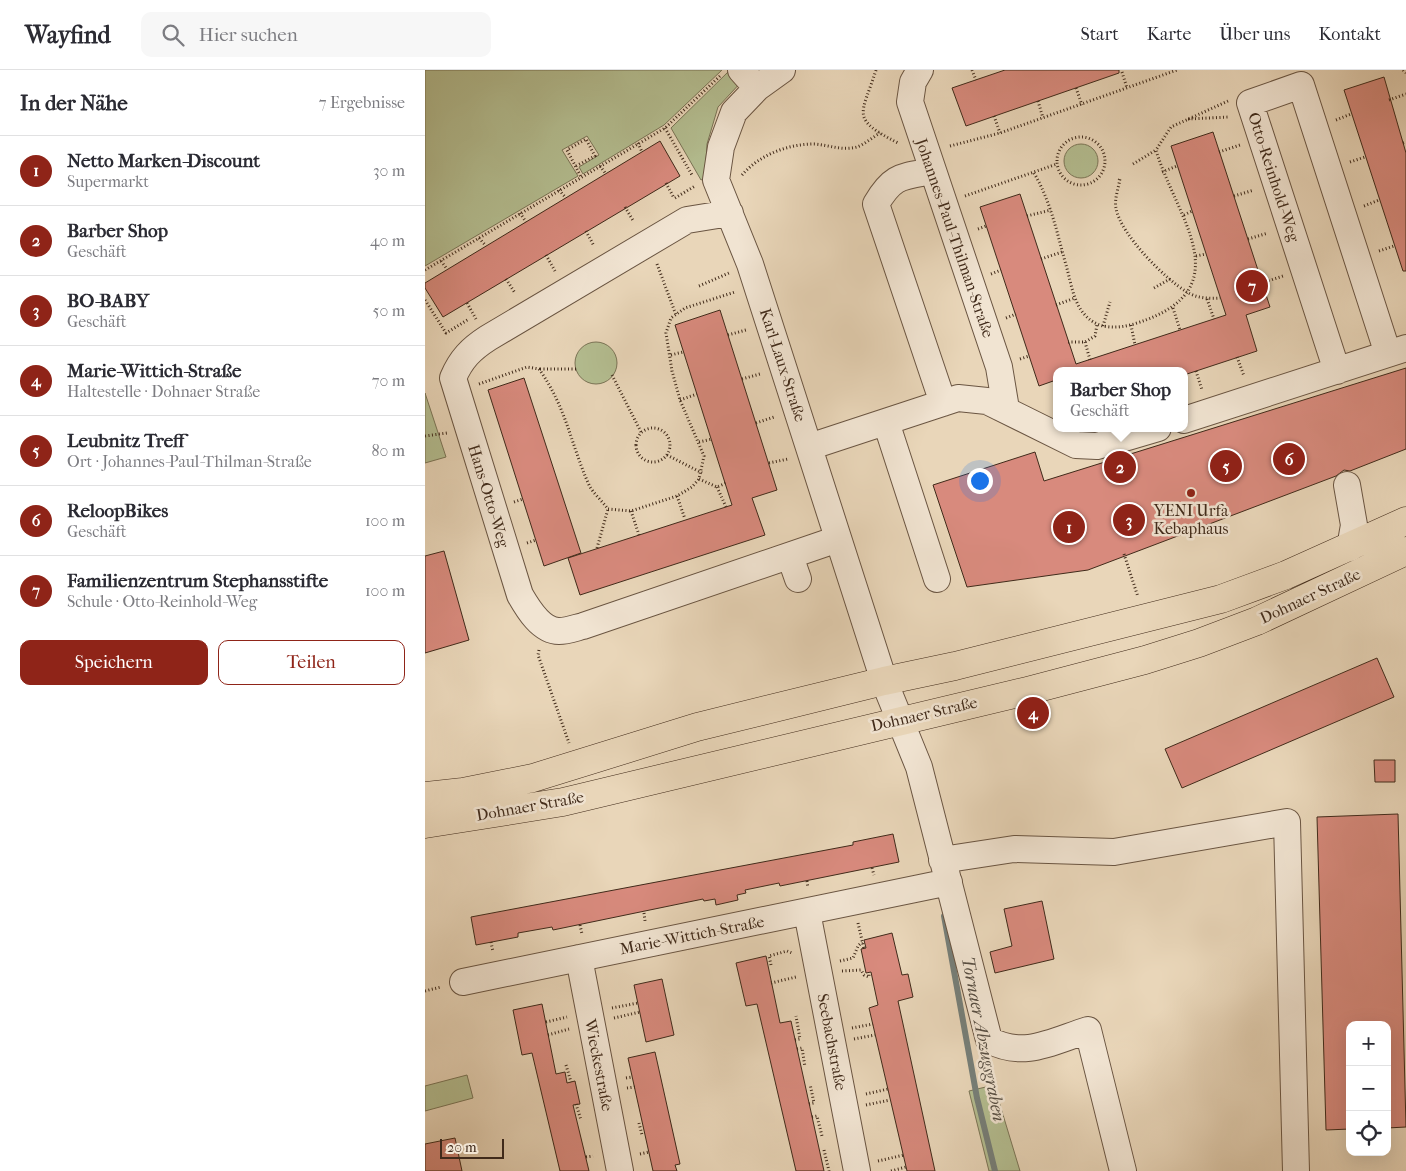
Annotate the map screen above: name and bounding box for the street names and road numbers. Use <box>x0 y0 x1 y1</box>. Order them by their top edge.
street label: Otto-Reinhold-Weg <box>1244 110 1304 244</box>
street label: Johannes-Paul-Thilman-Straße <box>911 134 998 340</box>
street label: Karl-Laux-Straße <box>756 306 810 424</box>
street label: Hans-Otto-Weg <box>464 442 514 550</box>
street label: Dohnaer Straße <box>1257 564 1363 628</box>
street label: Dohnaer Straße <box>869 692 979 736</box>
street label: Dohnaer Straße <box>475 787 585 825</box>
street label: Marie-Wittich-Straße <box>618 912 766 958</box>
street label: Seebachstraße <box>813 992 851 1092</box>
street label: Wieckestraße <box>581 1016 617 1113</box>

